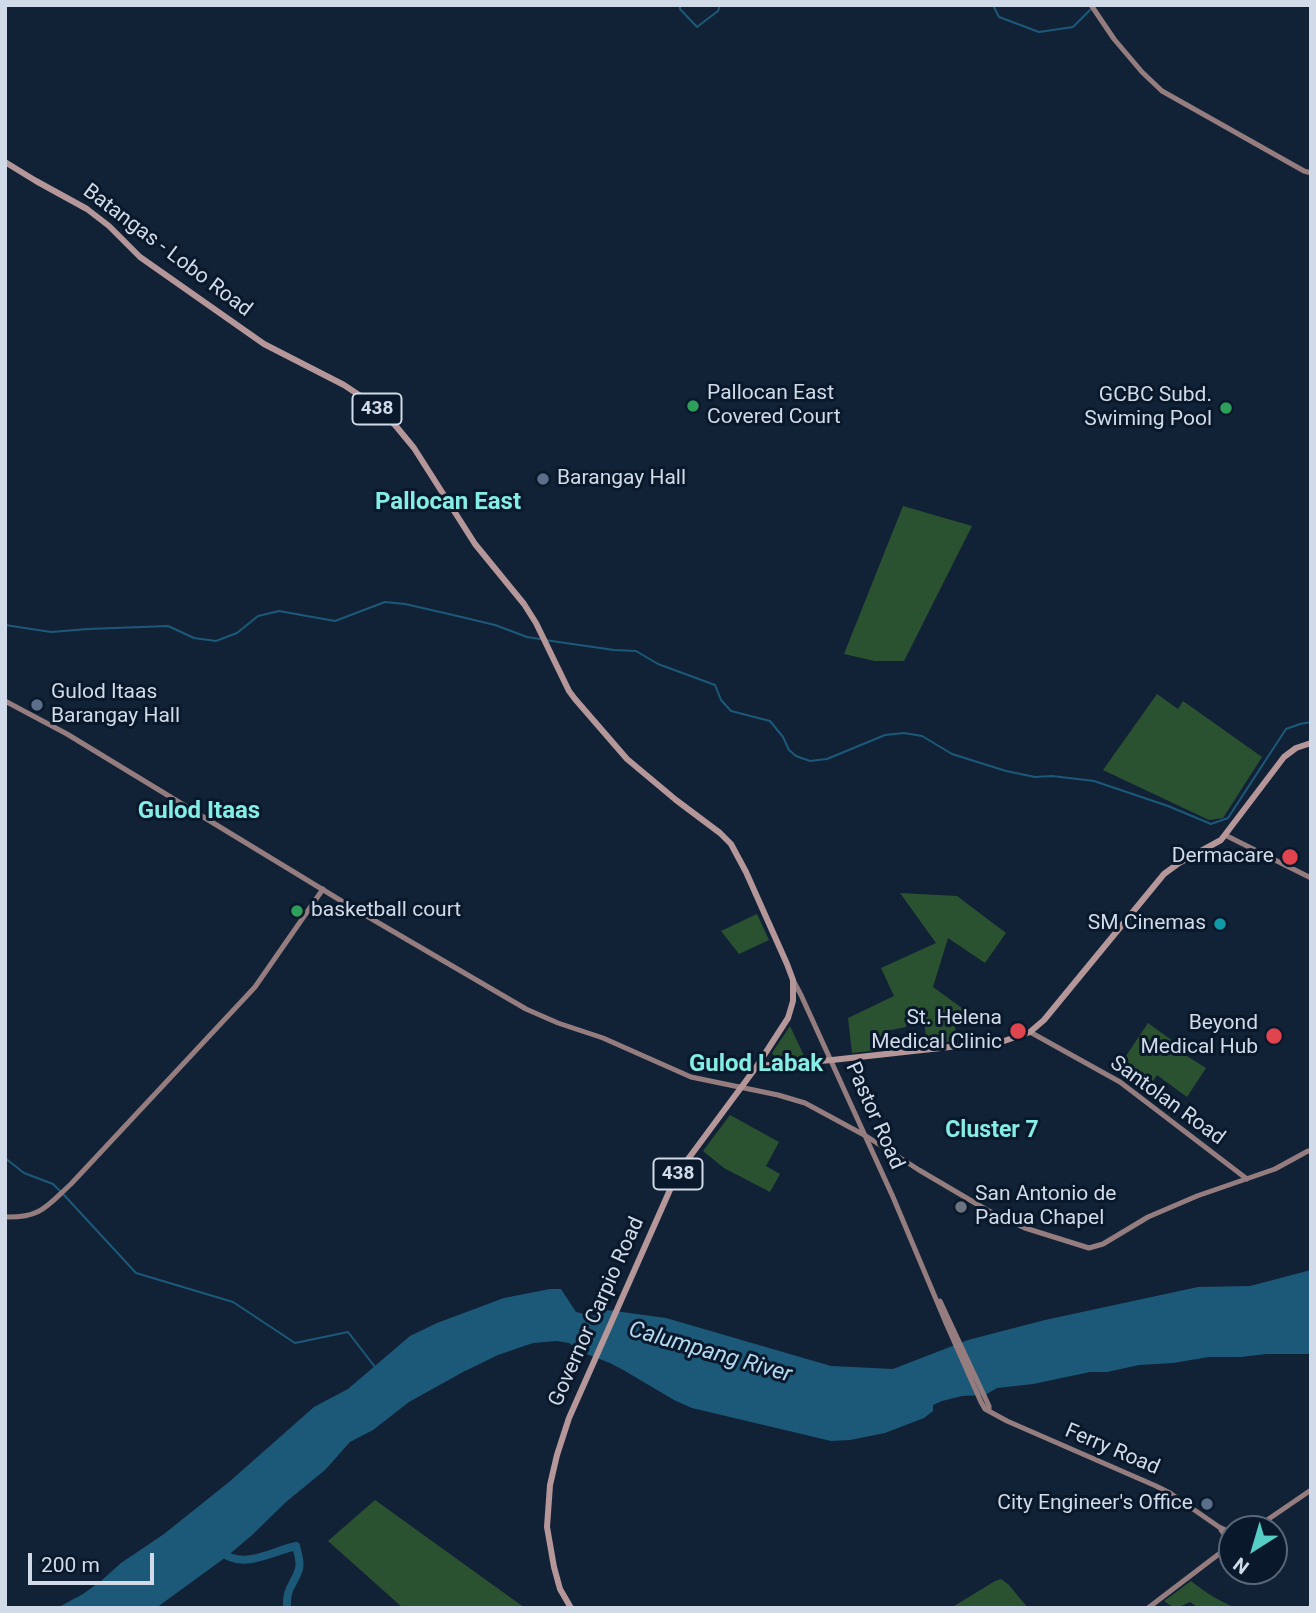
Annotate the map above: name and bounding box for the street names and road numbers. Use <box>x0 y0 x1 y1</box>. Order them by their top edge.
street label: Batangas - Lobo Road <box>78 179 256 323</box>
road number: 438 <box>352 394 402 424</box>
street label: Santolan Road <box>1105 1051 1229 1151</box>
street label: Pastor Road <box>839 1059 909 1173</box>
road number: 438 <box>654 1158 702 1190</box>
street label: Governor Carpio Road <box>544 1213 650 1411</box>
street label: Ferry Road <box>1061 1419 1163 1481</box>

